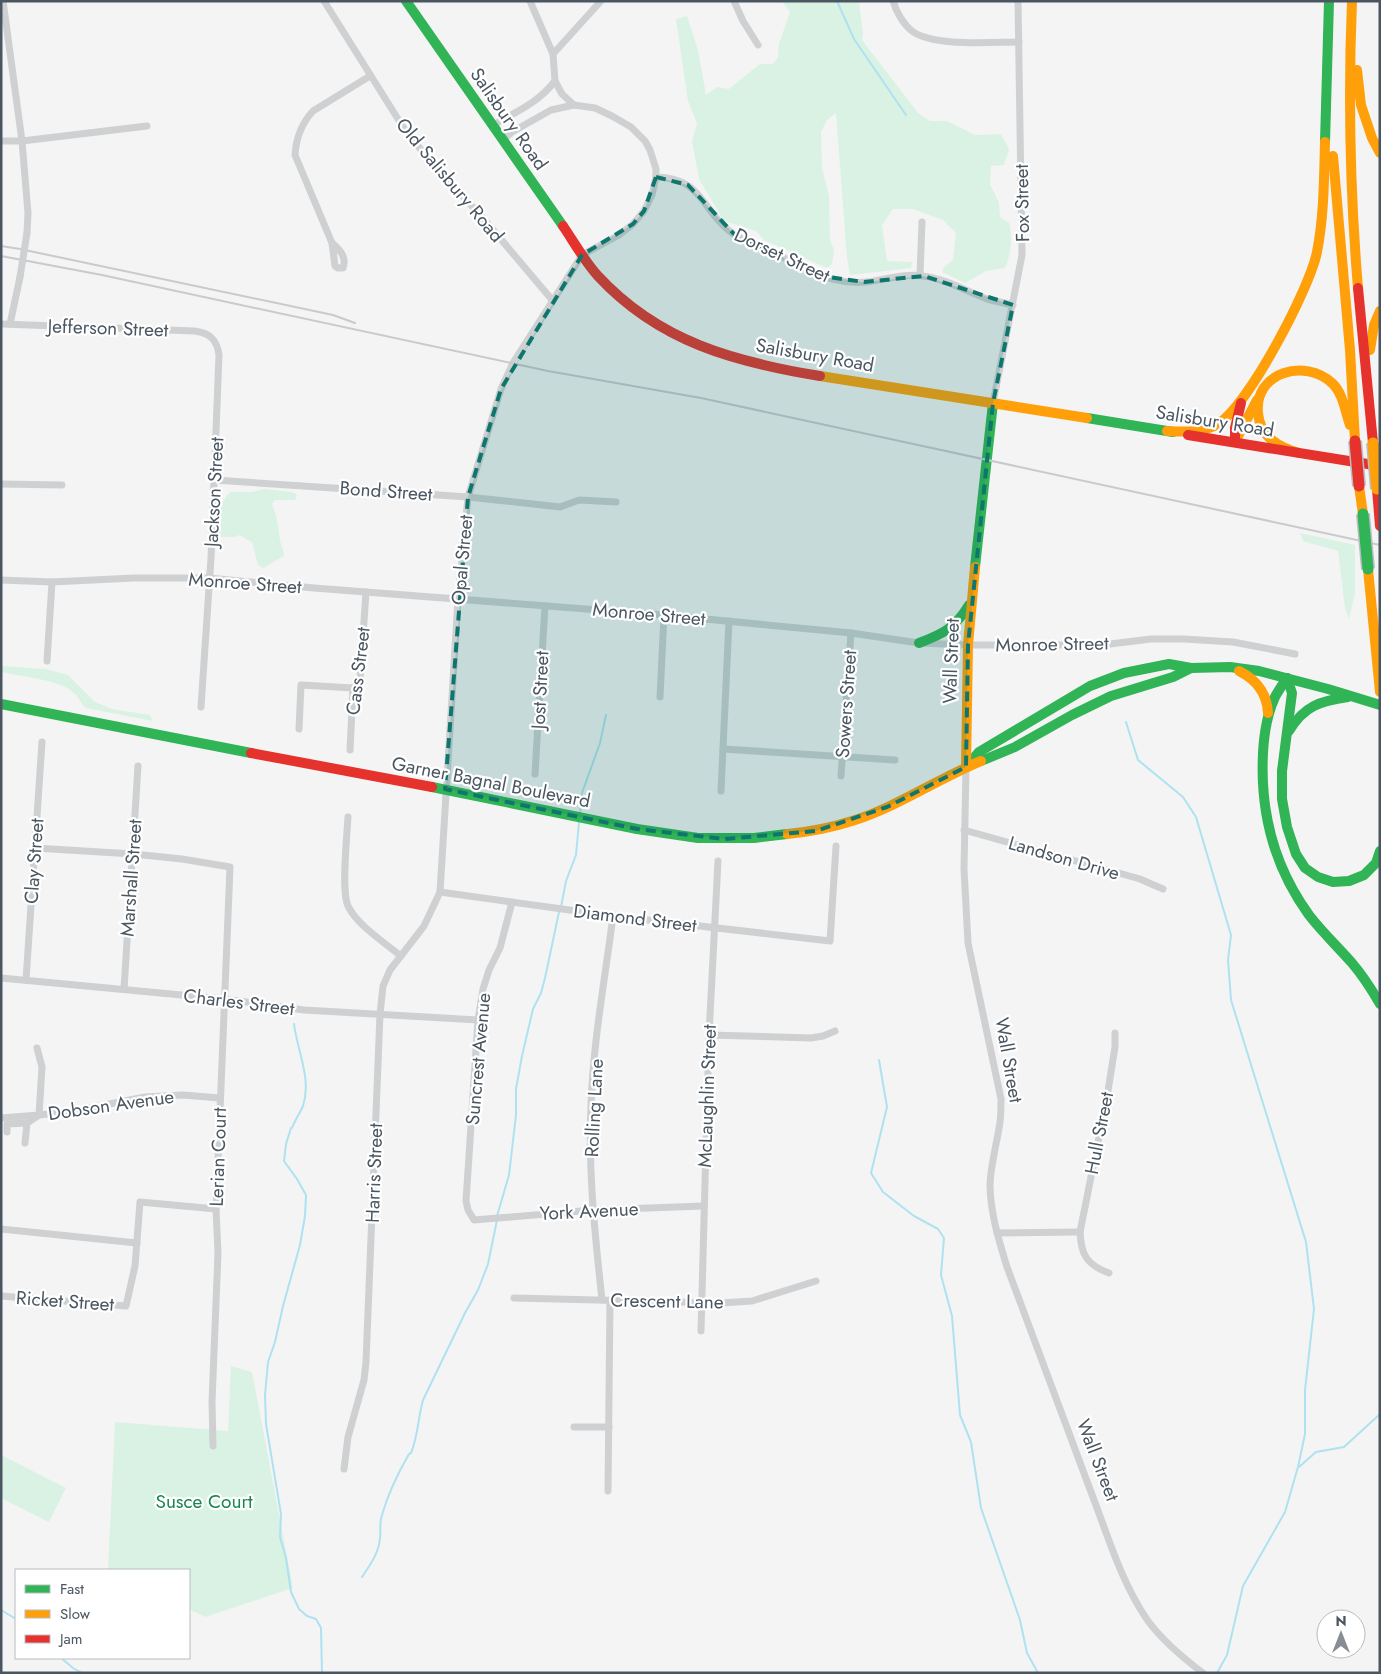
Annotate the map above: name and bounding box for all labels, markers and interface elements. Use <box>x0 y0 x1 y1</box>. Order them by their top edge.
street label: Salisbury Road <box>464 62 554 176</box>
street label: Old Salisbury Road <box>390 112 510 248</box>
street label: Fox Street <box>1008 163 1036 242</box>
street label: Dorset Street <box>730 221 835 289</box>
street label: Jefferson Street <box>44 312 169 344</box>
street label: Salisbury Road <box>754 331 876 379</box>
street label: Salisbury Road <box>1154 398 1276 444</box>
street label: Jackson Street <box>197 436 230 551</box>
street label: Bond Street <box>339 474 434 508</box>
street label: Opal Street <box>445 513 479 606</box>
street label: Monroe Street <box>188 566 303 600</box>
street label: Monroe Street <box>591 596 707 632</box>
street label: Wall Street <box>936 617 966 704</box>
street label: Cass Street <box>339 625 377 717</box>
street label: Monroe Street <box>995 630 1109 658</box>
street label: Sowers Street <box>829 649 863 759</box>
street label: Jost Street <box>524 650 556 733</box>
street label: Garner Bagnal Boulevard <box>389 749 593 815</box>
street label: Clay Street <box>18 817 50 905</box>
street label: Marshall Street <box>113 818 149 938</box>
street label: Landson Drive <box>1005 829 1123 887</box>
street label: Diamond Street <box>572 897 699 939</box>
street label: Charles Street <box>182 982 296 1022</box>
street label: Suncrest Avenue <box>459 992 497 1126</box>
street label: Wall Street <box>988 1015 1030 1105</box>
street label: McLaughlin Street <box>691 1024 723 1168</box>
street label: Rolling Lane <box>578 1058 610 1158</box>
street label: Dobson Avenue <box>46 1083 176 1127</box>
street label: Hull Street <box>1078 1089 1120 1176</box>
street label: Lerian Court <box>203 1107 233 1207</box>
street label: Harris Street <box>359 1122 389 1223</box>
street label: York Avenue <box>539 1195 639 1227</box>
street label: Ricket Street <box>15 1284 115 1318</box>
street label: Crescent Lane <box>610 1287 724 1315</box>
street label: Wall Street <box>1070 1415 1126 1505</box>
park label: Susce Court <box>155 1488 253 1515</box>
legend <box>15 1569 190 1659</box>
text: Fast <box>60 1578 84 1600</box>
text: Slow <box>60 1603 91 1625</box>
north arrow <box>1316 1609 1366 1659</box>
text: N <box>1335 1611 1347 1631</box>
text: Jam <box>58 1628 83 1650</box>

